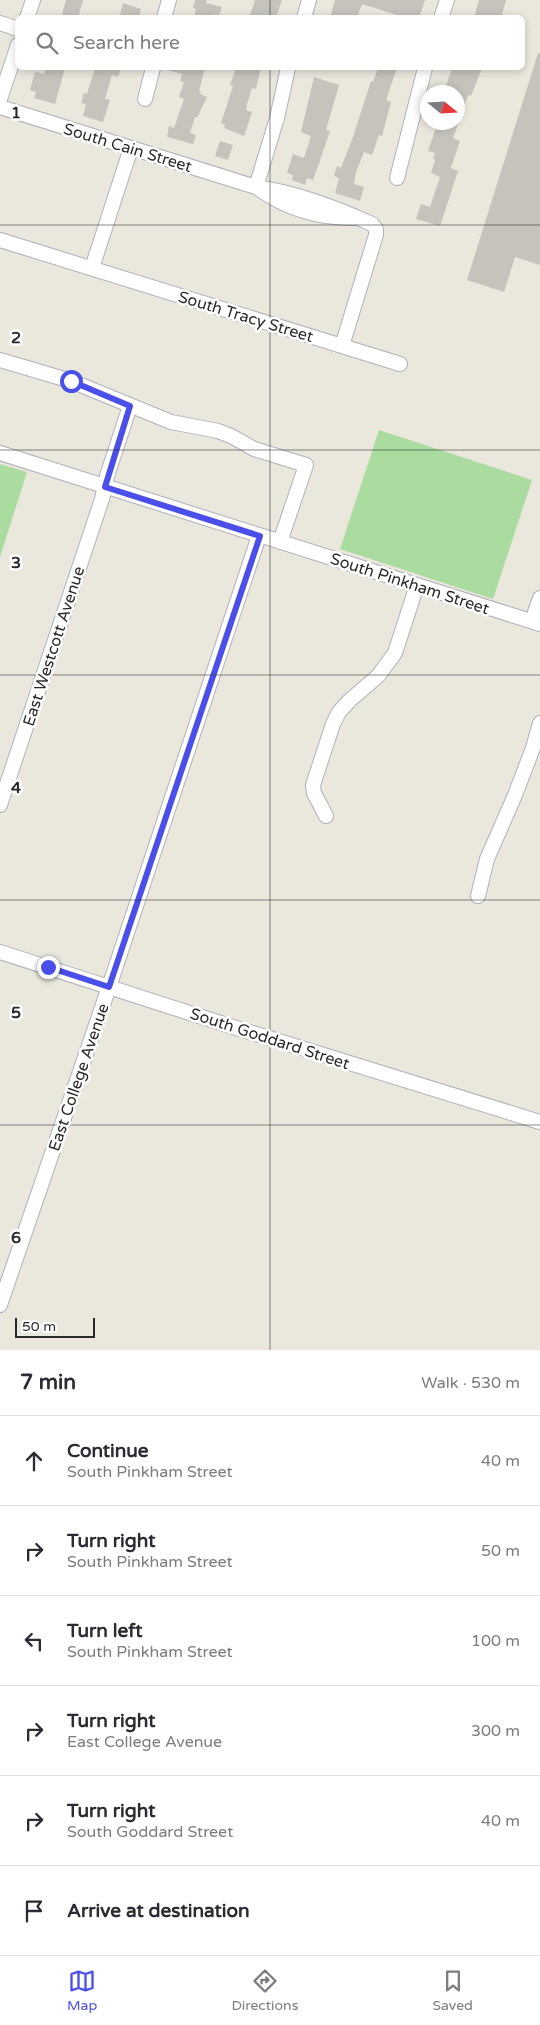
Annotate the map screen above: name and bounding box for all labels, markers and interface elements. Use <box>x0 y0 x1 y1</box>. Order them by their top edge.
search box <box>15 15 525 70</box>
icon: search <box>33 29 61 57</box>
text: Search here <box>73 32 180 54</box>
north arrow <box>420 85 465 130</box>
text: 1 <box>11 103 21 123</box>
street label: South Cain Street <box>61 119 194 177</box>
street label: South Tracy Street <box>176 287 316 347</box>
text: 2 <box>11 328 21 348</box>
route start <box>60 370 83 393</box>
street label: South Pinkham Street <box>328 549 492 619</box>
text: 3 <box>11 553 21 573</box>
street label: East Westcott Avenue <box>19 564 89 729</box>
text: 4 <box>11 778 21 798</box>
route end <box>37 956 60 979</box>
street label: East College Avenue <box>44 1001 114 1154</box>
text: 5 <box>11 1003 21 1023</box>
street label: South Goddard Street <box>188 1004 352 1074</box>
text: 6 <box>11 1228 21 1248</box>
scale bar <box>15 1315 95 1338</box>
text: 50 m <box>22 1318 56 1335</box>
text: 7 min <box>20 1370 76 1395</box>
text: Walk · 530 m <box>421 1373 520 1393</box>
text: Continue <box>67 1440 149 1462</box>
icon: ahead <box>20 1447 48 1475</box>
text: 40 m <box>481 1451 520 1471</box>
text: South Pinkham Street <box>67 1462 233 1482</box>
text: Turn right <box>67 1530 155 1552</box>
icon: right <box>20 1537 48 1565</box>
text: 50 m <box>481 1541 520 1561</box>
text: South Pinkham Street <box>67 1552 233 1572</box>
text: Turn left <box>67 1620 143 1642</box>
icon: left <box>20 1627 48 1655</box>
text: 100 m <box>471 1631 520 1651</box>
text: South Pinkham Street <box>67 1642 233 1662</box>
text: Turn right <box>67 1710 155 1732</box>
icon: right <box>20 1717 48 1745</box>
text: 300 m <box>471 1721 520 1741</box>
text: East College Avenue <box>67 1732 222 1752</box>
text: Turn right <box>67 1800 155 1822</box>
icon: right <box>20 1807 48 1835</box>
text: 40 m <box>481 1811 520 1831</box>
text: South Goddard Street <box>67 1822 233 1842</box>
icon: arrive <box>20 1897 48 1925</box>
text: Arrive at destination <box>67 1900 250 1922</box>
tab: Map <box>67 1967 97 2014</box>
tab: Directions <box>231 1967 298 2014</box>
tab: Saved <box>432 1967 473 2014</box>

